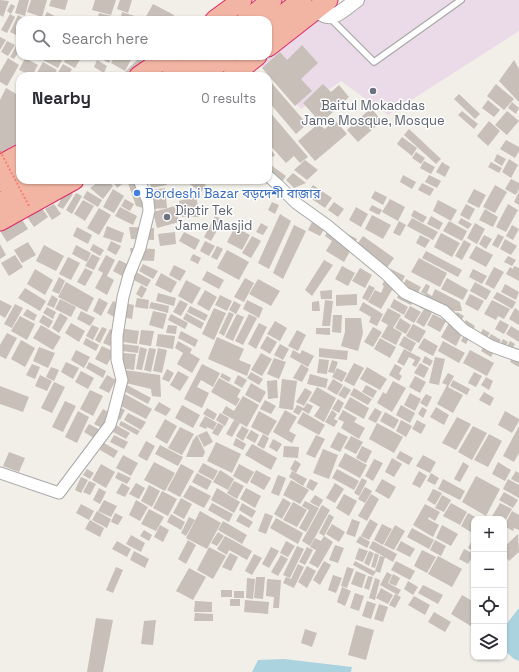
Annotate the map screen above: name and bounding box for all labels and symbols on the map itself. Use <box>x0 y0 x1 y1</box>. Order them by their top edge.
marker: Baitul Mokaddas Jame Mosque, Mosque <box>368 86 378 96</box>
place label: Baitul Mokaddas Jame Mosque, Mosque <box>301 97 445 129</box>
place label: Bordeshi Bazar বড়দেশী বাজার <box>145 185 321 202</box>
marker: Bordeshi Bazar বড়দেশী বাজার <box>132 188 142 198</box>
place label: Diptir Tek Jame Masjid <box>175 202 252 234</box>
marker: Diptir Tek Jame Masjid <box>162 212 172 222</box>

